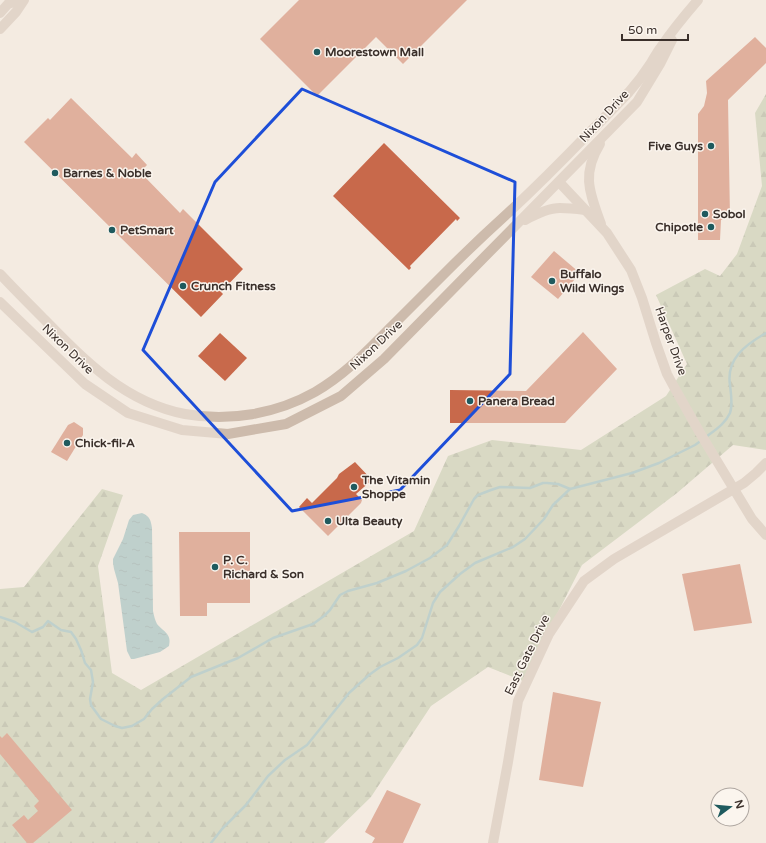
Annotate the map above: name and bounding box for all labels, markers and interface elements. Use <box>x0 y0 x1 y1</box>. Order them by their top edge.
scale bar <box>622 16 688 42</box>
text: 50 m <box>628 23 657 37</box>
place label: Moorestown Mall <box>325 45 424 59</box>
marker: Moorestown Mall <box>312 47 322 57</box>
street label: Nixon Drive <box>576 87 632 145</box>
place label: Five Guys <box>648 139 703 154</box>
marker: Five Guys <box>706 141 716 151</box>
place label: Barnes & Noble <box>63 166 152 180</box>
marker: Barnes & Noble <box>50 168 60 178</box>
place label: Sobol <box>713 207 746 221</box>
marker: Sobol <box>700 209 710 219</box>
place label: Chipotle <box>655 220 703 235</box>
marker: Chipotle <box>706 222 716 232</box>
place label: PetSmart <box>120 223 174 237</box>
marker: PetSmart <box>107 225 117 235</box>
place label: Buffalo Wild Wings <box>560 267 625 296</box>
marker: Buffalo Wild Wings <box>547 276 557 286</box>
place label: Crunch Fitness <box>191 279 276 293</box>
marker: Crunch Fitness <box>178 281 188 291</box>
street label: Harper Drive <box>652 305 690 377</box>
street label: Nixon Drive <box>347 317 405 373</box>
street label: Nixon Drive <box>39 321 97 377</box>
place label: Panera Bread <box>478 394 555 408</box>
marker: Panera Bread <box>465 396 475 406</box>
place label: Chick-fil-A <box>75 436 135 450</box>
marker: Chick-fil-A <box>62 438 72 448</box>
place label: The Vitamin Shoppe <box>361 473 430 502</box>
marker: The Vitamin Shoppe <box>349 482 359 492</box>
place label: Ulta Beauty <box>336 514 403 529</box>
marker: Ulta Beauty <box>323 516 333 526</box>
place label: P. C. Richard & Son <box>223 553 304 581</box>
marker: P. C. Richard & Son <box>210 562 220 572</box>
street label: East Gate Drive <box>502 612 553 697</box>
north arrow <box>710 787 750 827</box>
text: N <box>732 798 747 810</box>

